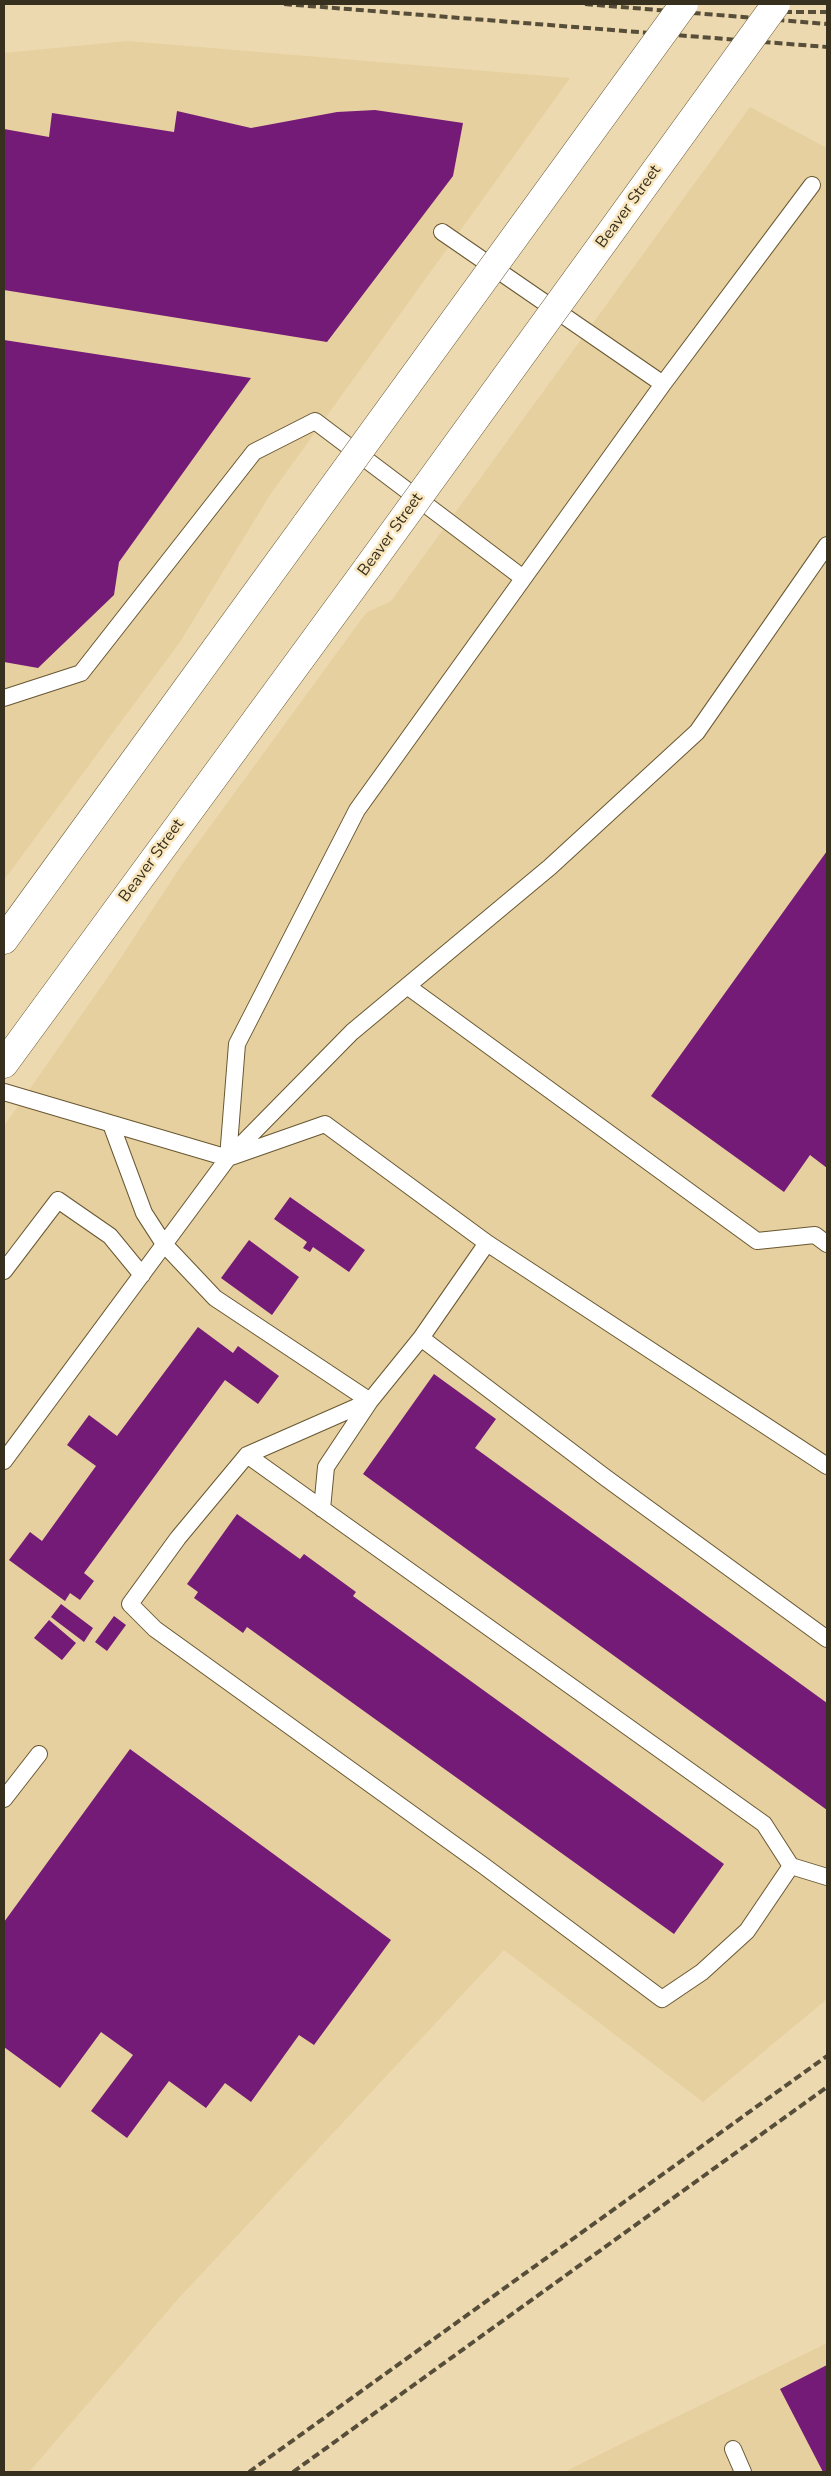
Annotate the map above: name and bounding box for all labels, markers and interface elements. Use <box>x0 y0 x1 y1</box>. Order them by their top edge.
street label: Beaver Street <box>592 162 666 252</box>
street label: Beaver Street <box>354 490 428 580</box>
street label: Beaver Street <box>115 816 189 906</box>

